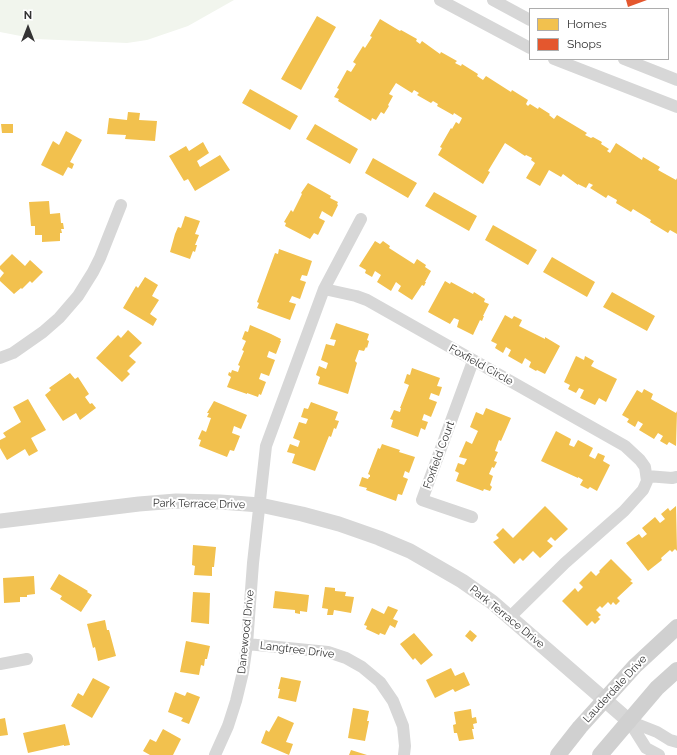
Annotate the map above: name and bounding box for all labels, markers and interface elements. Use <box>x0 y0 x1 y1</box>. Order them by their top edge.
north arrow <box>8 8 48 48</box>
legend <box>529 8 669 60</box>
text: N <box>24 9 32 22</box>
text: Homes <box>567 17 607 31</box>
text: Shops <box>567 37 602 51</box>
street label: Foxfield Circle <box>446 342 516 388</box>
street label: Foxfield Court <box>421 419 457 491</box>
street label: Park Terrace Drive <box>153 497 245 511</box>
street label: Park Terrace Drive <box>467 583 547 651</box>
street label: Danewood Drive <box>235 589 257 675</box>
street label: Langtree Drive <box>259 639 335 661</box>
street label: Lauderdale Drive <box>580 653 650 725</box>

